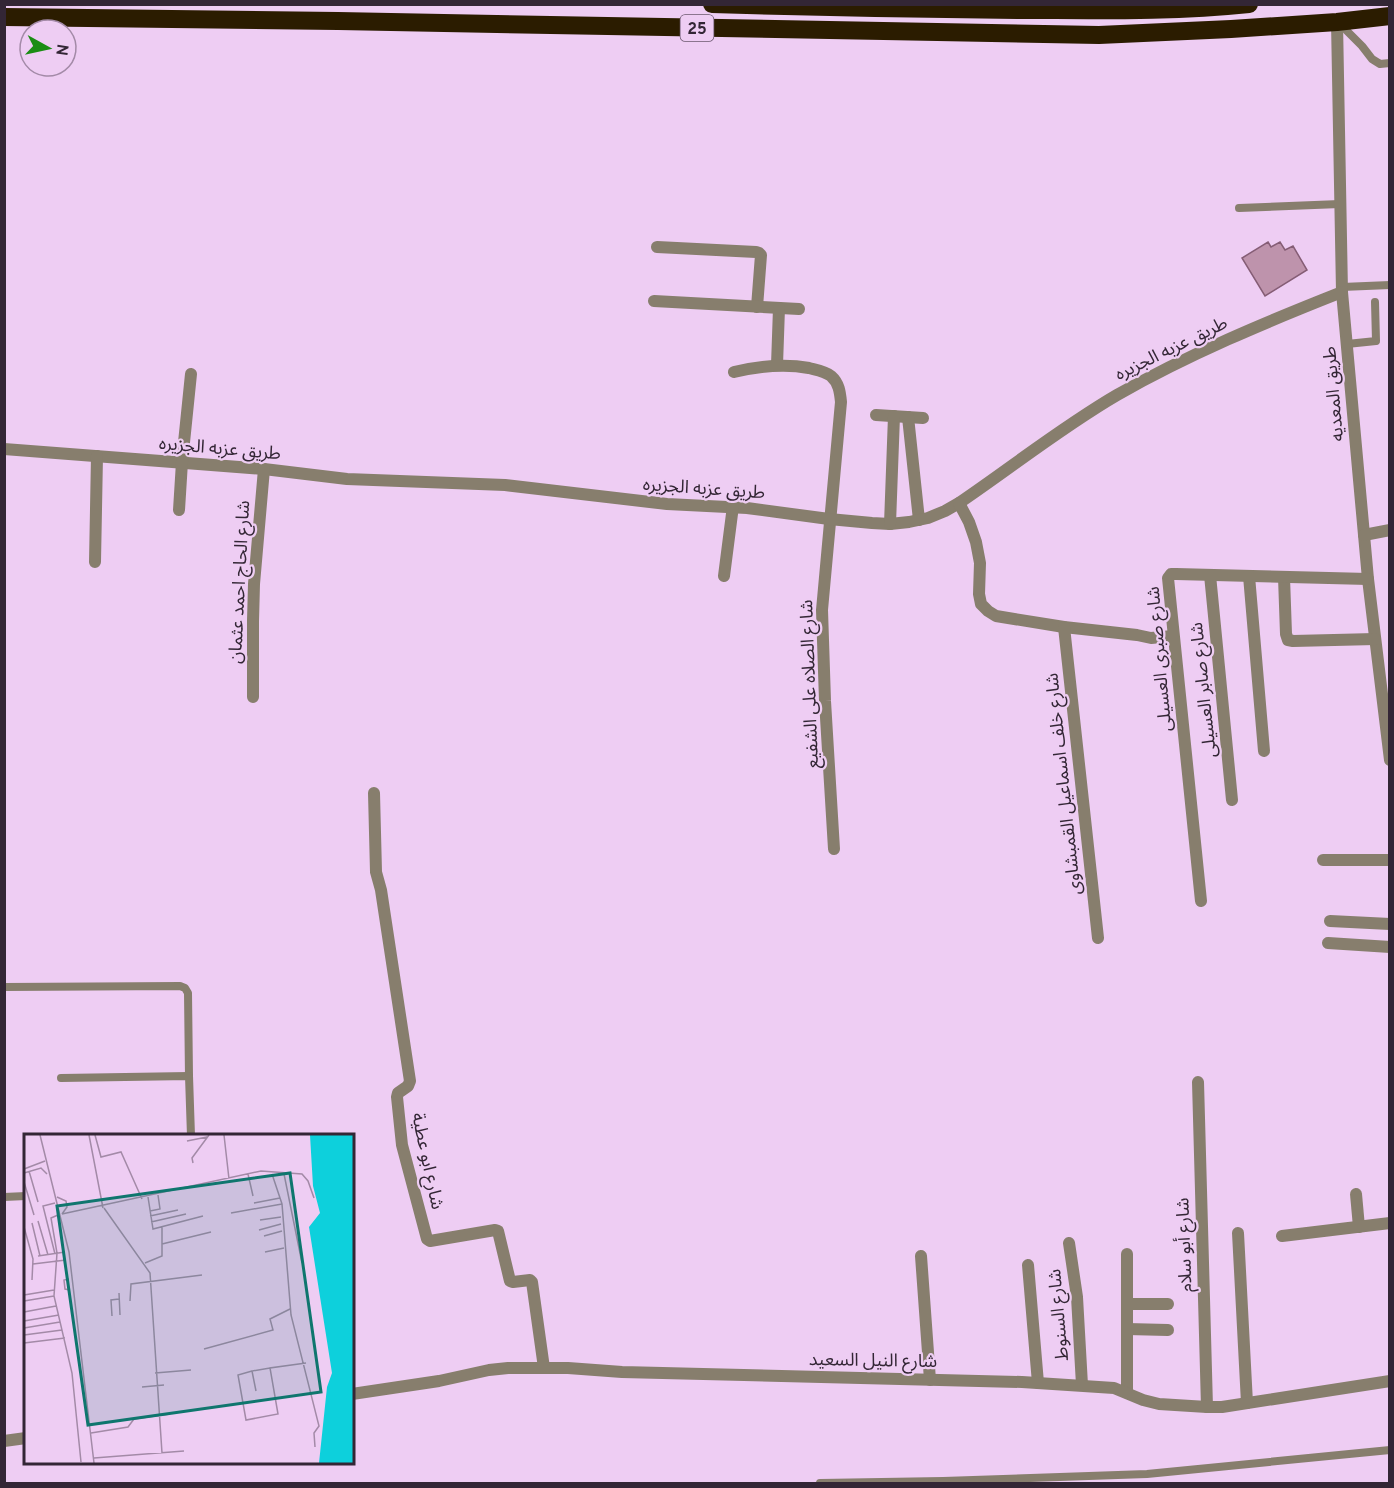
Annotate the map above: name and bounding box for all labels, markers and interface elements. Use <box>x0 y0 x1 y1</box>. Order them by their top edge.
road number: 25 <box>680 15 714 41</box>
north arrow <box>18 18 78 78</box>
text: N <box>50 43 72 57</box>
street label: طريق عزبه الجزيره <box>1112 312 1232 387</box>
street label: طريق المعديه <box>1319 345 1350 442</box>
street label: طريق عزبه الجزيره <box>158 433 282 466</box>
street label: طريق عزبه الجزيره <box>642 474 766 505</box>
street label: شارع الحاج احمد عثمان <box>225 500 257 664</box>
street label: شارع صبرى العسيلى <box>1143 585 1179 732</box>
street label: شارع الصلاه على الشفيع <box>796 599 826 769</box>
street label: شارع صابر العسيلى <box>1186 621 1224 759</box>
street label: شارع خلف اسماعيل القمبشاوى <box>1041 672 1089 896</box>
street label: شارع ابو عطية <box>404 1111 448 1212</box>
inset map <box>24 1134 354 1464</box>
street label: شارع أبو سلام <box>1171 1197 1200 1293</box>
street label: شارع السنوط <box>1044 1268 1076 1362</box>
street label: شارع النيل السعيد <box>809 1349 937 1375</box>

